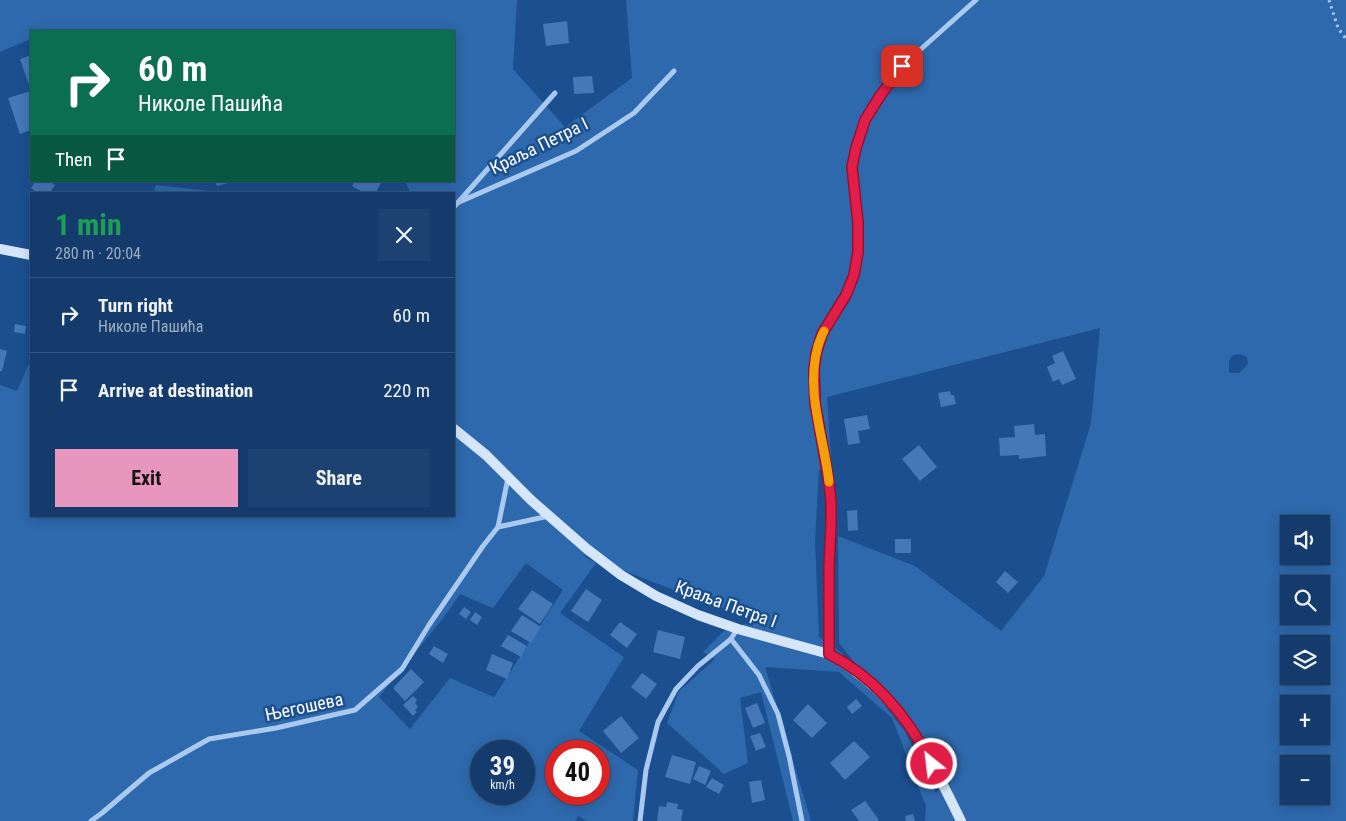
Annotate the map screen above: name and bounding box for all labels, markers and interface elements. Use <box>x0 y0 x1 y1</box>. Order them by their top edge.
pin <box>881 45 923 87</box>
text: 60 m <box>138 49 207 90</box>
icon: right <box>55 50 120 115</box>
icon: arrive <box>888 52 916 80</box>
text: Николе Пашића <box>138 91 283 116</box>
street label: Краља Петра I <box>486 113 591 178</box>
icon: arrive <box>102 145 130 173</box>
text: Then <box>55 148 92 171</box>
text: 1 min <box>55 207 122 242</box>
button: close <box>378 209 430 261</box>
text: 280 m · 20:04 <box>55 244 141 263</box>
text: Turn right <box>98 294 173 317</box>
icon: right <box>55 301 83 329</box>
text: 60 m <box>393 304 430 327</box>
text: Николе Пашића <box>98 317 203 336</box>
icon: arrive <box>55 376 83 404</box>
text: Arrive at destination <box>98 379 253 402</box>
text: 220 m <box>383 379 430 402</box>
button: Exit <box>55 449 238 507</box>
button: Share <box>248 449 430 507</box>
map controls <box>1280 515 1330 805</box>
button: sound <box>1280 515 1330 565</box>
street label: Краља Петра I <box>673 575 780 632</box>
button: search <box>1280 575 1330 625</box>
button: layers <box>1280 635 1330 685</box>
street label: Његошева <box>263 688 345 725</box>
button: + <box>1280 695 1330 745</box>
position arrow <box>905 737 957 789</box>
speed limit sign: 40 <box>545 740 610 805</box>
text: 39 <box>490 752 515 781</box>
button: − <box>1280 755 1330 805</box>
text: km/h <box>490 778 515 792</box>

